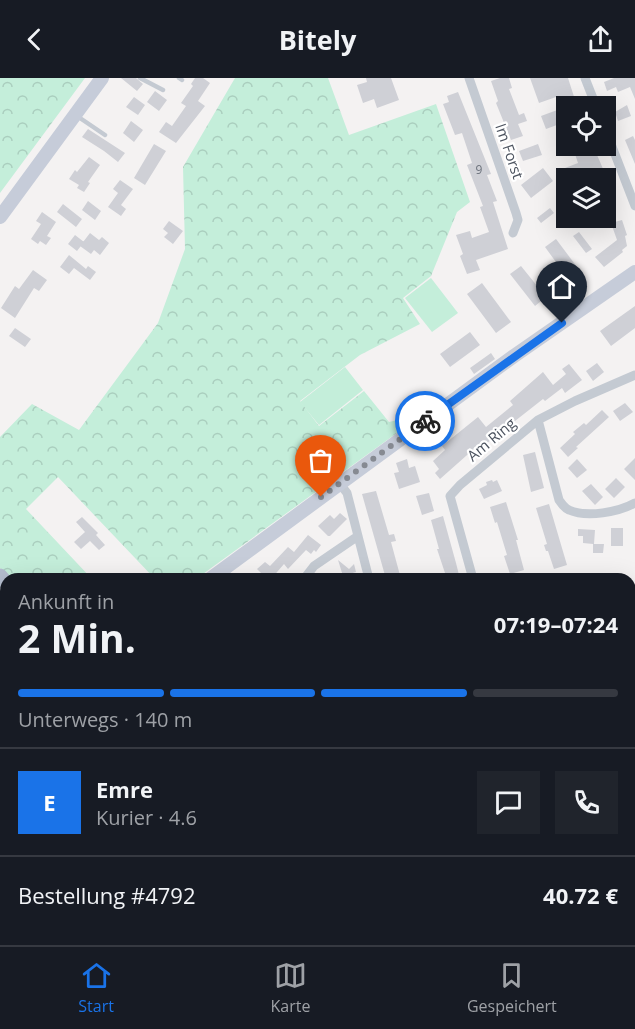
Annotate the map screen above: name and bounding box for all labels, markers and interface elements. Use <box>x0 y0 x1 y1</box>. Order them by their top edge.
text: Bitely <box>279 21 356 58</box>
icon: back <box>18 23 51 56</box>
icon: share <box>584 23 617 56</box>
map controls <box>556 96 616 228</box>
button: locate <box>556 96 616 156</box>
street label: Im Forst <box>491 121 529 181</box>
house number: 9 <box>476 161 483 178</box>
button: layers <box>556 168 616 228</box>
pin <box>536 261 587 323</box>
icon: home <box>545 270 578 303</box>
courier <box>395 391 455 451</box>
icon: bike <box>409 405 442 438</box>
street label: Am Ring <box>462 413 520 465</box>
pin <box>295 435 346 497</box>
icon: bag <box>304 444 337 477</box>
text: Ankunft in <box>18 588 114 615</box>
text: 07:19–07:24 <box>494 609 618 639</box>
text: 2 Min. <box>18 611 136 664</box>
text: Unterwegs · 140 m <box>18 706 192 733</box>
button: chat <box>477 771 540 834</box>
button: phone <box>555 771 618 834</box>
text: Emre <box>96 774 153 804</box>
text: E <box>43 787 56 817</box>
text: Kurier · 4.6 <box>96 804 197 831</box>
text: Bestellung #4792 <box>18 880 196 910</box>
text: 40.72 € <box>543 880 618 910</box>
tab: Start <box>78 959 114 1017</box>
tab: Karte <box>270 959 310 1017</box>
tab: Gespeichert <box>467 959 557 1017</box>

